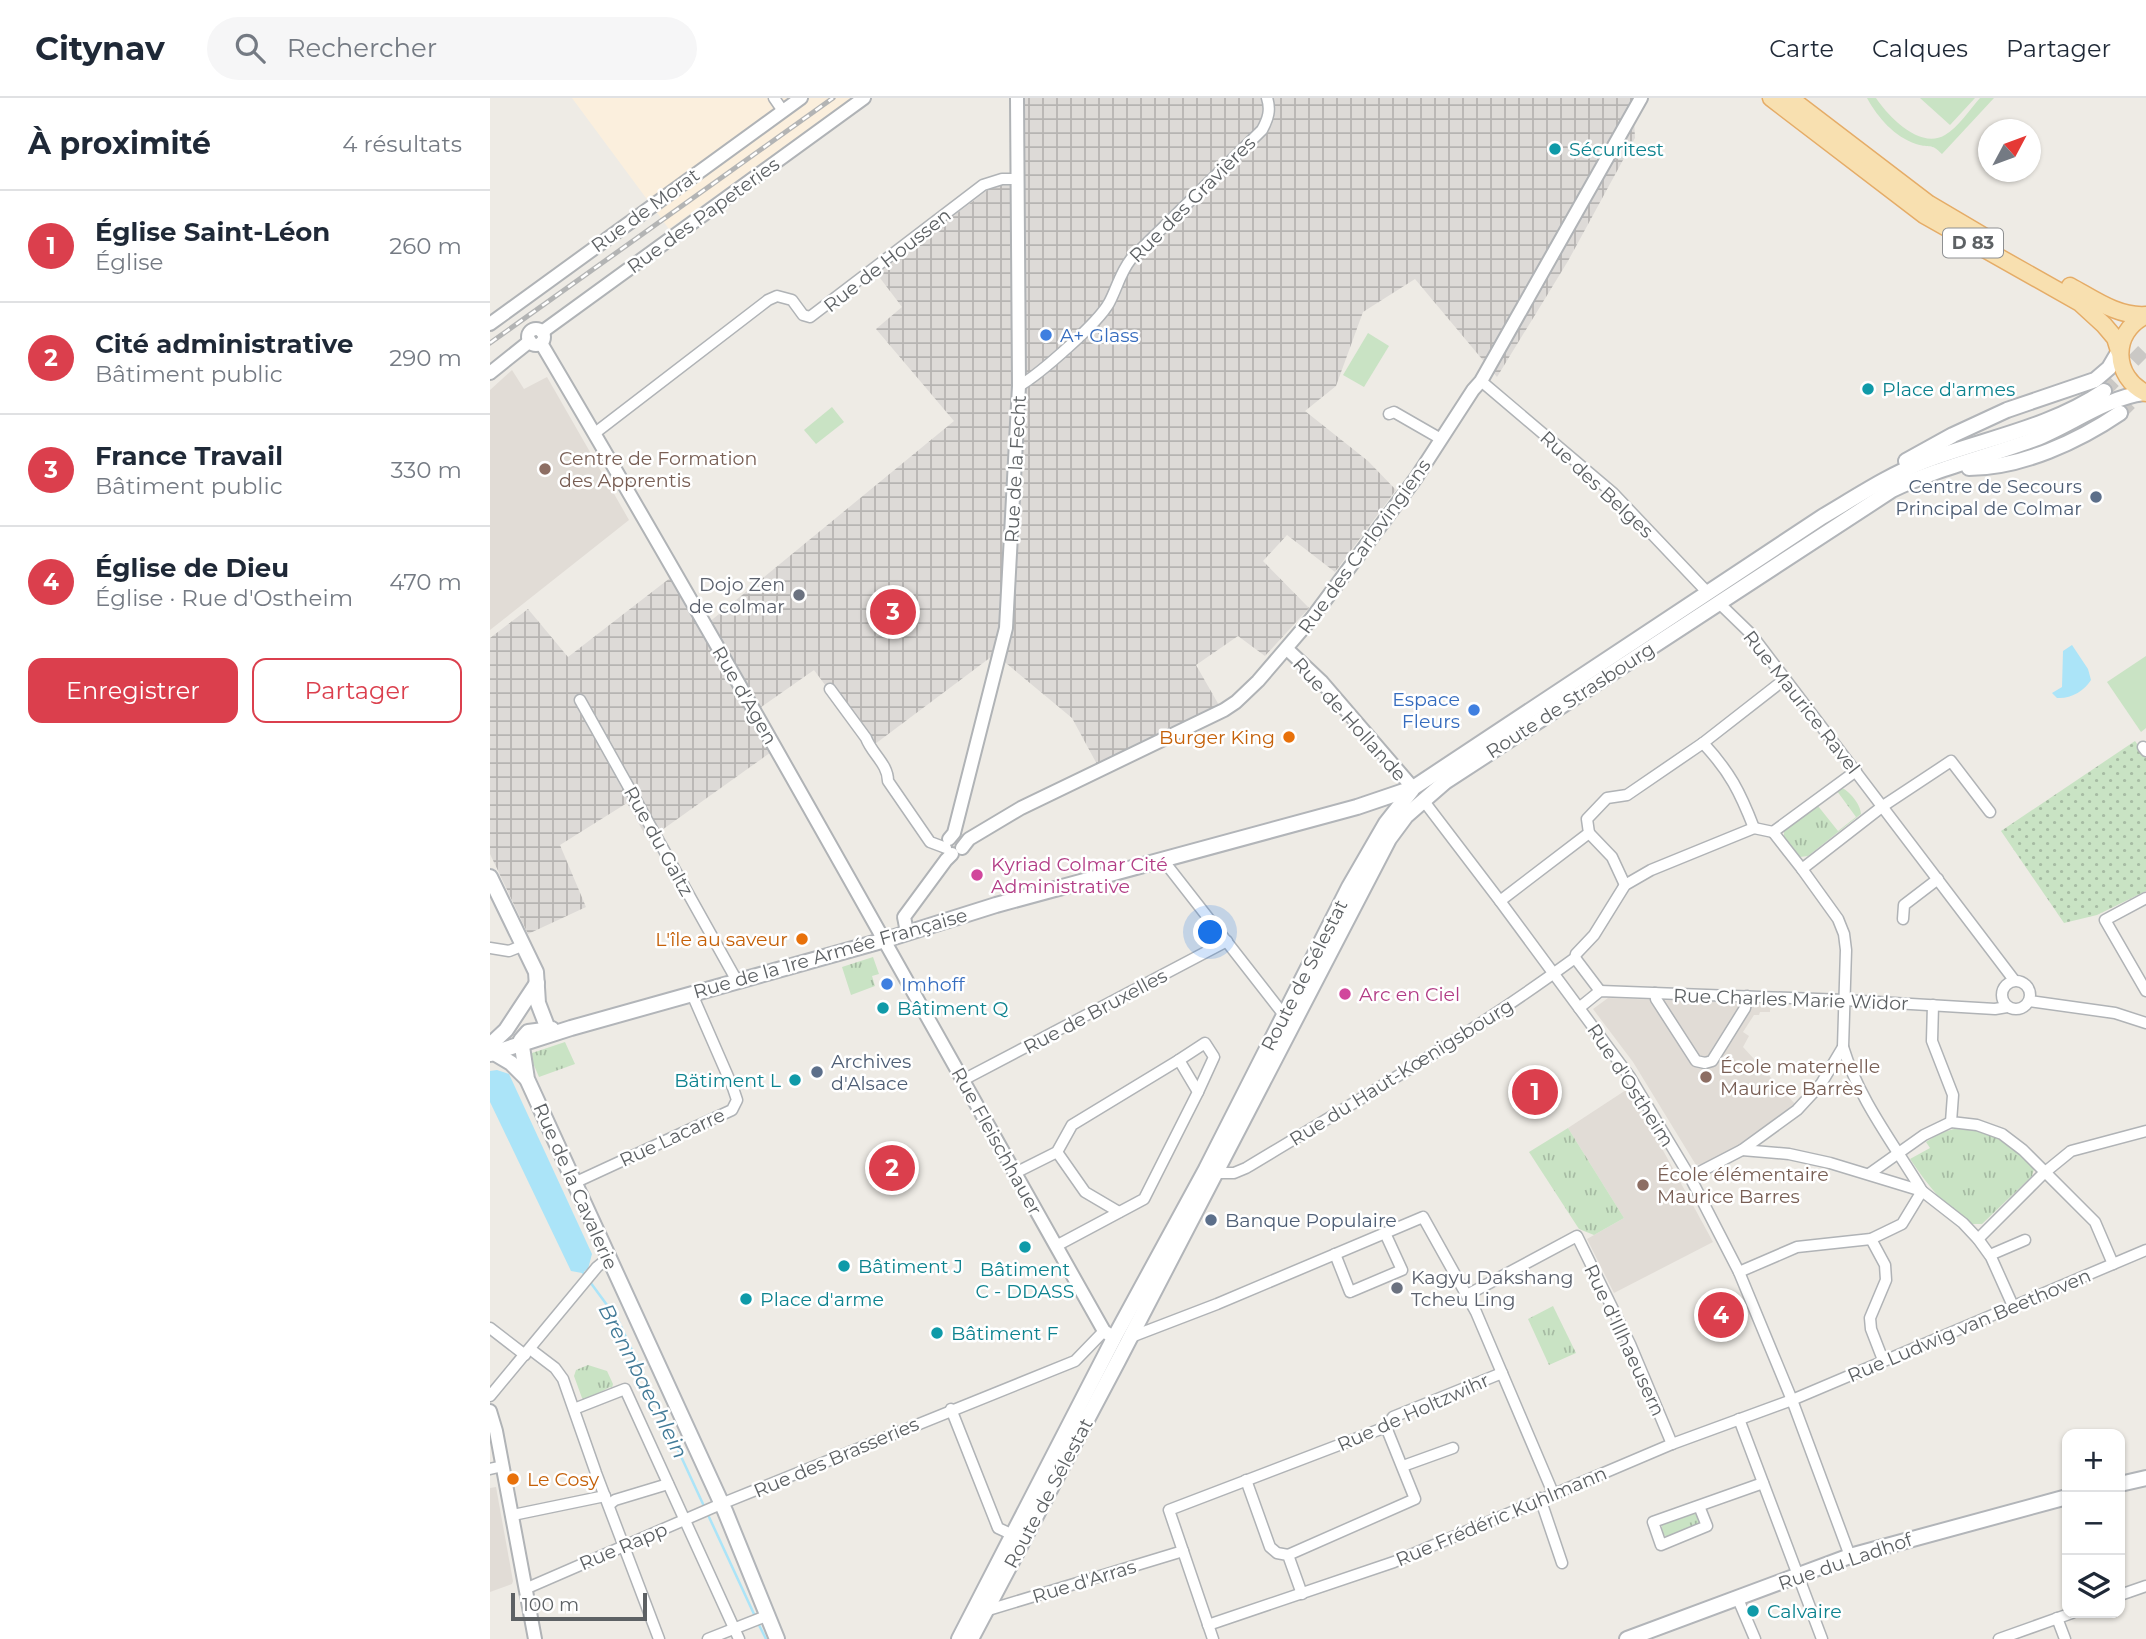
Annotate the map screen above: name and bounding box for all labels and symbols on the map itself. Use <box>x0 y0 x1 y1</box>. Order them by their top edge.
north arrow <box>1978 119 2041 182</box>
street label: Rue des Gravières <box>1124 131 1260 267</box>
place label: Sécuritest <box>1569 138 1664 161</box>
marker: Sécuritest <box>1547 141 1563 157</box>
street label: Rue des Papeteries <box>623 152 784 278</box>
street label: Rue de Morat <box>587 163 704 257</box>
street label: Rue de Houssen <box>819 204 956 317</box>
road number: D 83 <box>1943 228 2003 258</box>
place label: A+ Glass <box>1060 324 1139 347</box>
marker: A+ Glass <box>1038 327 1054 343</box>
place label: Place d'armes <box>1882 378 2015 401</box>
marker: Place d'armes <box>1860 381 1876 397</box>
street label: Rue de la Fecht <box>1000 394 1031 543</box>
street label: Rue des Belges <box>1535 426 1658 543</box>
place label: Centre de Formation des Apprentis <box>559 447 757 492</box>
street label: Rue des Carlovingiens <box>1293 454 1436 638</box>
marker: Centre de Formation des Apprentis <box>537 461 553 477</box>
place label: Centre de Secours Principal de Colmar <box>1895 475 2082 520</box>
marker: Centre de Secours Principal de Colmar <box>2088 489 2104 505</box>
place label: Dojo Zen de colmar <box>689 573 785 618</box>
pin: 3 <box>870 586 916 638</box>
marker: Dojo Zen de colmar <box>791 587 807 603</box>
street label: Rue Maurice Ravel <box>1738 626 1865 779</box>
street label: Route de Strasbourg <box>1482 637 1659 764</box>
street label: Rue d'Agen <box>707 642 782 749</box>
street label: Rue de Hollande <box>1288 653 1411 786</box>
place label: Espace Fleurs <box>1392 688 1460 733</box>
marker: Espace Fleurs <box>1466 702 1482 718</box>
place label: Burger King <box>1159 726 1275 749</box>
marker: Burger King <box>1281 729 1297 745</box>
street label: Rue du Galtz <box>619 782 698 900</box>
place label: Kyriad Colmar Cité Administrative <box>991 853 1168 898</box>
marker: Kyriad Colmar Cité Administrative <box>969 867 985 883</box>
street label: Route de Sélestat <box>1256 895 1353 1055</box>
street label: Rue de la 1re Armée Française <box>690 903 970 1004</box>
your location <box>1193 915 1227 949</box>
place label: L'île au saveur <box>655 928 788 951</box>
marker: L'île au saveur <box>794 931 810 947</box>
street label: Rue de Bruxelles <box>1020 964 1171 1059</box>
place label: Imhoff <box>901 973 966 996</box>
marker: Imhoff <box>879 976 895 992</box>
place label: Arc en Ciel <box>1359 983 1460 1006</box>
street label: Rue Charles Marie Widor <box>1673 984 1909 1015</box>
marker: Arc en Ciel <box>1337 986 1353 1002</box>
street label: Rue du Haut-Kœnigsbourg <box>1285 994 1517 1151</box>
place label: Bâtiment Q <box>897 997 1009 1020</box>
marker: Bâtiment Q <box>875 1000 891 1016</box>
street label: Rue d'Ostheim <box>1582 1020 1679 1151</box>
place label: Archives d'Alsace <box>831 1050 911 1095</box>
place label: École maternelle Maurice Barrès <box>1720 1055 1880 1100</box>
street label: Rue Fleischhauer <box>946 1063 1047 1219</box>
marker: Archives d'Alsace <box>809 1064 825 1080</box>
pin: 1 <box>1512 1066 1558 1118</box>
place label: Bätiment L <box>674 1069 782 1092</box>
marker: École maternelle Maurice Barrès <box>1698 1069 1714 1085</box>
marker: Bätiment L <box>787 1072 803 1088</box>
street label: Rue de la Cavalerie <box>528 1099 623 1273</box>
street label: Rue Lacarre <box>616 1103 729 1172</box>
pin: 2 <box>869 1142 915 1194</box>
place label: École élémentaire Maurice Barres <box>1657 1163 1829 1208</box>
marker: École élémentaire Maurice Barres <box>1635 1177 1651 1193</box>
place label: Banque Populaire <box>1225 1209 1397 1232</box>
marker: Banque Populaire <box>1203 1212 1219 1228</box>
marker: Bâtiment C - DDASS <box>1017 1239 1033 1255</box>
place label: Bâtiment J <box>858 1255 963 1278</box>
marker: Bâtiment J <box>836 1258 852 1274</box>
place label: Bâtiment C - DDASS <box>976 1258 1074 1303</box>
street label: Rue d'Illhaeusern <box>1579 1261 1670 1420</box>
street label: Rue Ludwig van Beethoven <box>1844 1264 2094 1387</box>
place label: Kagyu Dakshang Tcheu Ling <box>1411 1266 1574 1311</box>
marker: Kagyu Dakshang Tcheu Ling <box>1389 1280 1405 1296</box>
place label: Place d'arme <box>760 1288 884 1311</box>
pin: 4 <box>1698 1289 1744 1341</box>
marker: Place d'arme <box>738 1291 754 1307</box>
water label: Brennbaechlein <box>594 1299 693 1462</box>
place label: Bâtiment F <box>951 1322 1059 1345</box>
marker: Bâtiment F <box>929 1325 945 1341</box>
street label: Rue de Holtzwihr <box>1334 1369 1493 1456</box>
street label: Rue des Brasseries <box>750 1412 922 1503</box>
street label: Route de Sélestat <box>999 1414 1098 1572</box>
street label: Rue Frédéric Kuhlmann <box>1392 1461 1610 1571</box>
place label: Le Cosy <box>527 1468 600 1491</box>
marker: Le Cosy <box>505 1471 521 1487</box>
street label: Rue Rapp <box>576 1518 671 1575</box>
street label: Rue du Ladhof <box>1775 1527 1917 1595</box>
street label: Rue d'Arras <box>1029 1555 1139 1608</box>
scale bar <box>511 1590 648 1622</box>
place label: Calvaire <box>1767 1600 1842 1623</box>
marker: Calvaire <box>1745 1603 1761 1619</box>

